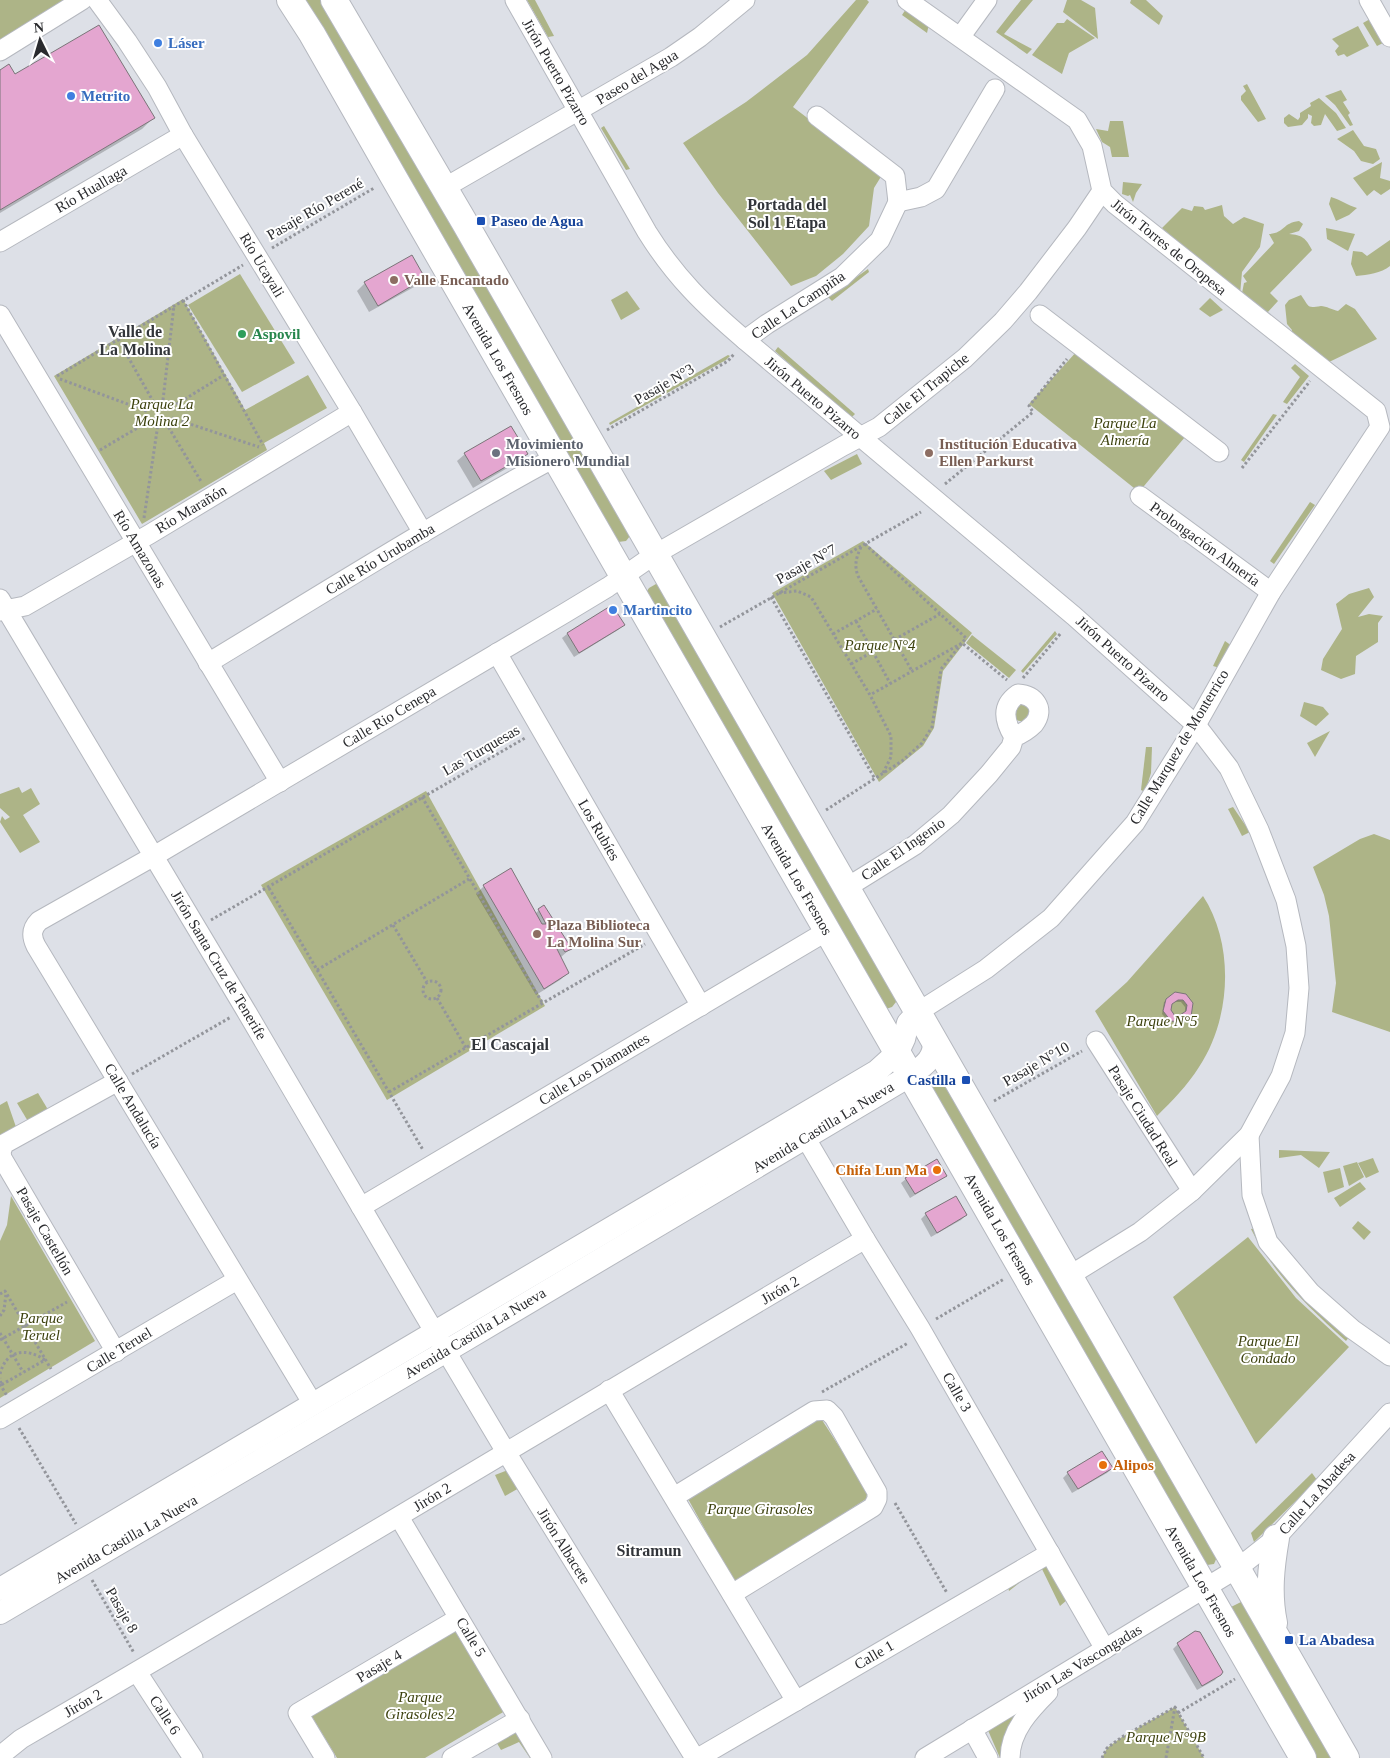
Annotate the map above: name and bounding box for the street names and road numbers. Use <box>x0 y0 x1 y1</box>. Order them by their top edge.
street label: Jirón Puerto Pizarro <box>519 16 593 128</box>
street label: Paseo del Agua <box>593 46 681 108</box>
street label: Río Huallaga <box>53 162 130 216</box>
street label: Pasaje Río Perené <box>264 175 366 243</box>
street label: Jirón Torres de Oropesa <box>1108 196 1230 298</box>
street label: Río Ucayali <box>237 230 287 300</box>
street label: Calle La Campiña <box>748 268 848 342</box>
street label: Avenida Los Fresnos <box>459 300 537 418</box>
street label: Calle El Trapiche <box>880 350 972 428</box>
street label: Jirón Puerto Pizarro <box>762 353 864 443</box>
street label: Pasaje N°3 <box>631 360 697 408</box>
street label: Río Marañón <box>153 481 230 536</box>
street label: Prolongación Almería <box>1147 499 1263 589</box>
street label: Río Amazonas <box>111 507 170 591</box>
street label: Calle Río Urubamba <box>323 520 438 598</box>
street label: Pasaje N°7 <box>773 541 839 587</box>
street label: Jirón Puerto Pizarro <box>1073 613 1173 705</box>
street label: Calle Marquez de Monterrico <box>1126 667 1232 827</box>
street label: Calle Rio Cenepa <box>340 683 439 751</box>
street label: Las Turquesas <box>440 721 522 778</box>
street label: Los Rubíes <box>575 797 623 864</box>
street label: Calle El Ingenio <box>858 814 948 884</box>
street label: Avenida Los Fresnos <box>758 820 836 938</box>
street label: Jirón Santa Cruz de Tenerife <box>168 888 270 1043</box>
street label: Calle Los Diamantes <box>536 1030 652 1108</box>
street label: Pasaje N°10 <box>1000 1039 1072 1089</box>
street label: Calle Andalucía <box>101 1061 165 1152</box>
street label: Pasaje Ciudad Real <box>1105 1062 1181 1170</box>
street label: Avenida Castilla La Nueva <box>750 1078 897 1176</box>
street label: Avenida Los Fresnos <box>961 1170 1039 1288</box>
street label: Pasaje Castellón <box>13 1184 77 1278</box>
street label: Jirón 2 <box>758 1273 802 1307</box>
street label: Avenida Castilla La Nueva <box>402 1284 549 1382</box>
street label: Calle Teruel <box>83 1324 155 1376</box>
street label: Calle 3 <box>939 1369 975 1415</box>
street label: Calle La Abadesa <box>1276 1448 1359 1538</box>
street label: Jirón 2 <box>410 1480 454 1514</box>
street label: Avenida Castilla La Nueva <box>52 1491 200 1586</box>
street label: Jirón Albacete <box>534 1505 594 1587</box>
street label: Avenida Los Fresnos <box>1162 1522 1240 1640</box>
street label: Pasaje 8 <box>103 1585 141 1635</box>
street label: Calle 5 <box>453 1614 489 1660</box>
street label: Jirón Las Vascongadas <box>1019 1621 1145 1705</box>
street label: Calle 1 <box>851 1637 897 1673</box>
street label: Pasaje 4 <box>354 1646 405 1686</box>
street label: Jirón 2 <box>61 1686 105 1720</box>
street label: Calle 6 <box>147 1693 184 1738</box>

